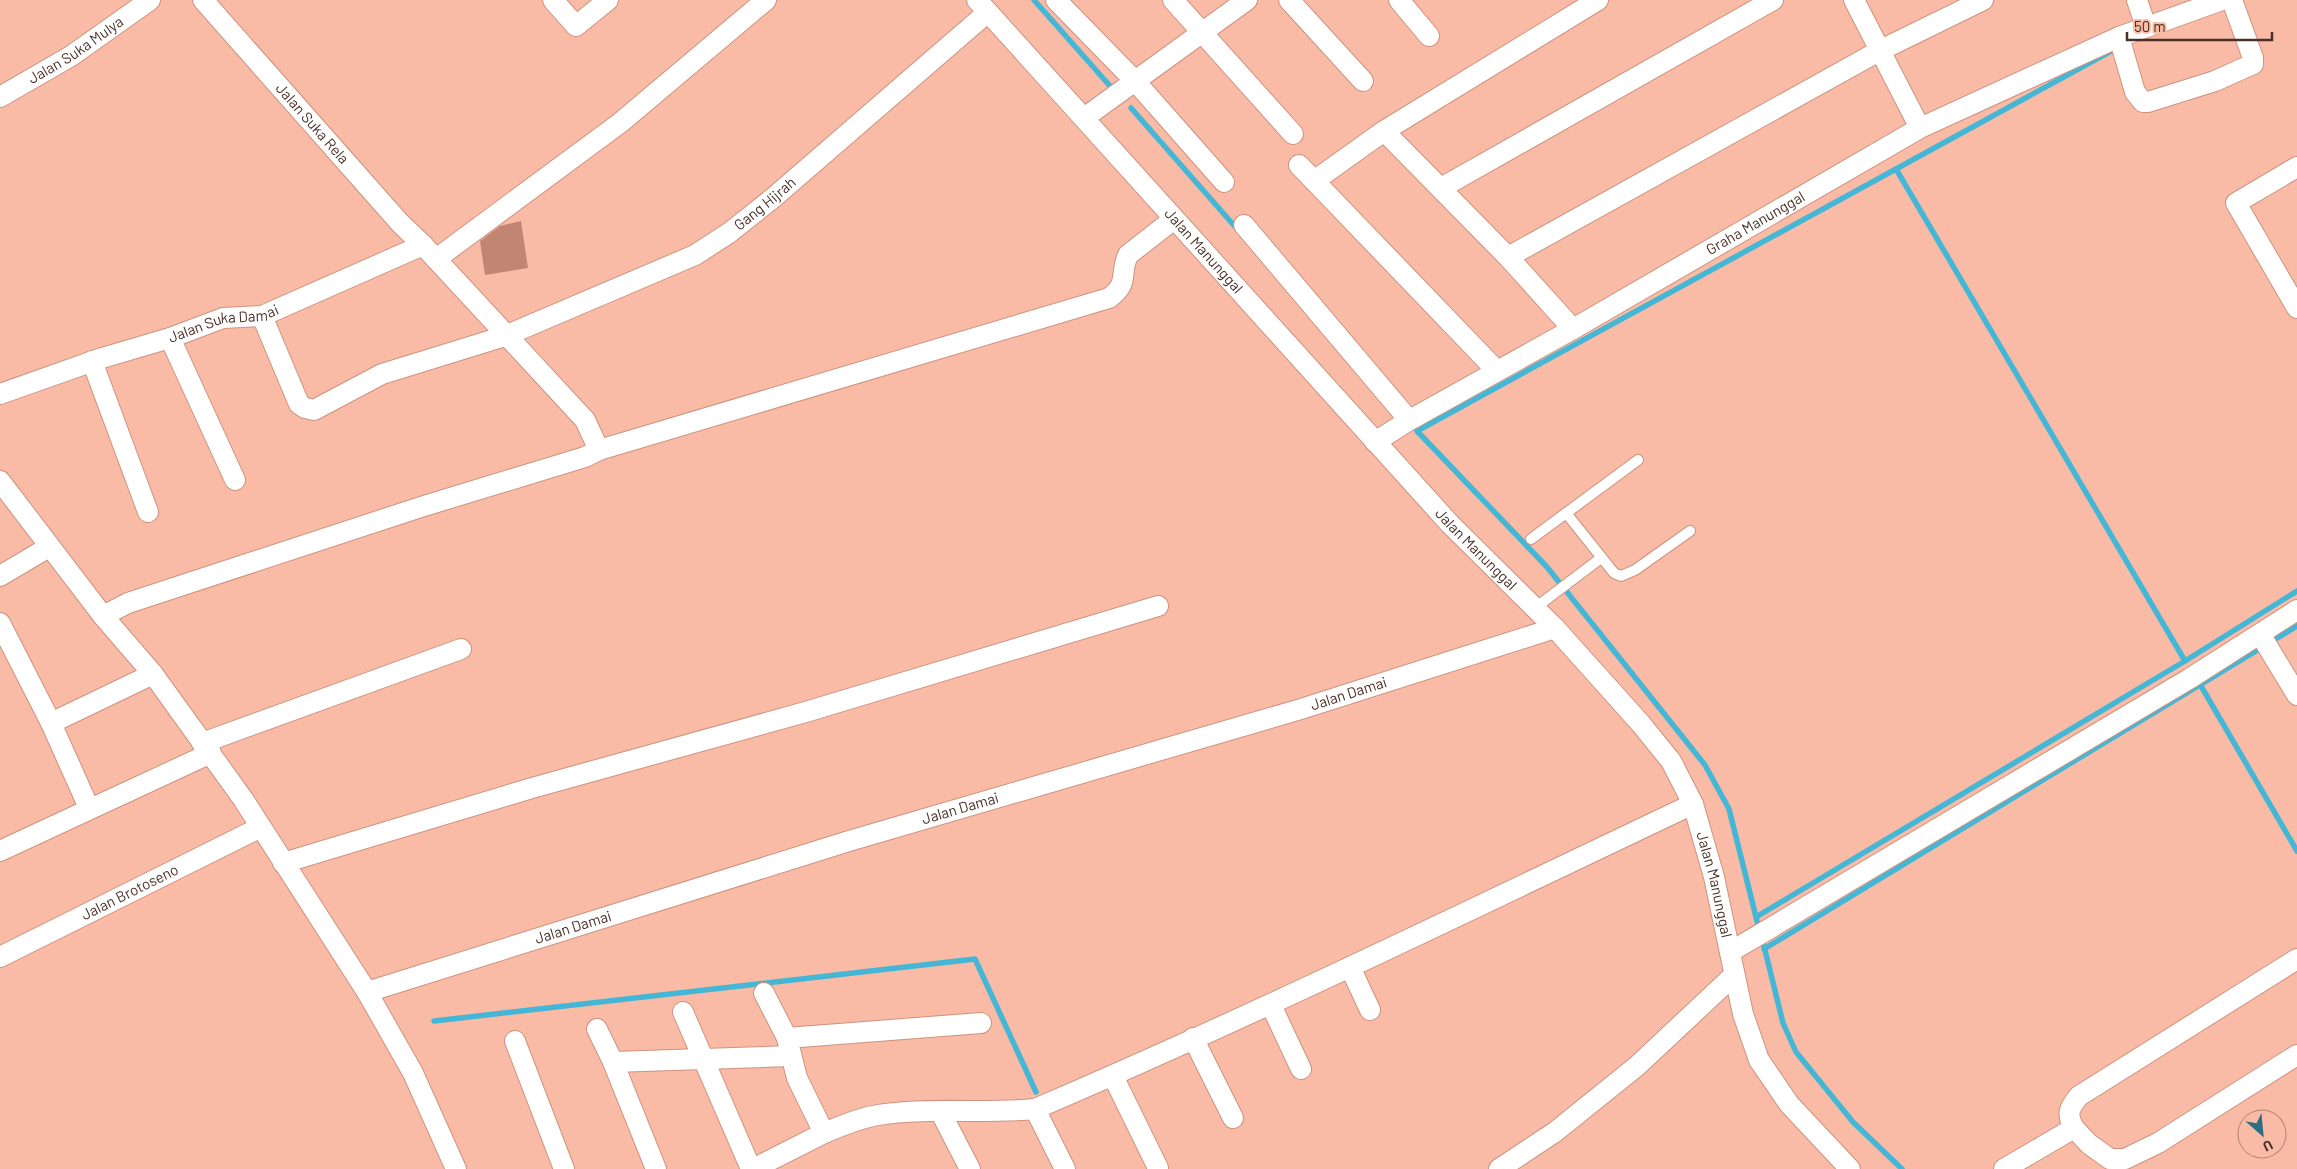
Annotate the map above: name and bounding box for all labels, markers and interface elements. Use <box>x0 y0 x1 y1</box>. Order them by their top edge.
scale bar <box>2127 10 2272 42</box>
street label: Jalan Suka Mulya <box>24 12 126 87</box>
text: 50 m <box>2134 17 2166 35</box>
street label: Jalan Suka Rela <box>273 79 353 167</box>
street label: Gang Hijrah <box>730 173 799 234</box>
street label: Graha Manunggal <box>1703 187 1808 258</box>
street label: Jalan Manunggal <box>1161 204 1247 296</box>
street label: Jalan Suka Damai <box>165 300 281 346</box>
street label: Jalan Manunggal <box>1432 504 1521 593</box>
street label: Jalan Damai <box>1308 672 1389 713</box>
street label: Jalan Damai <box>919 788 1001 827</box>
street label: Jalan Manunggal <box>1693 829 1737 939</box>
street label: Jalan Brotoseno <box>78 860 181 923</box>
street label: Jalan Damai <box>532 906 613 947</box>
north arrow <box>2237 1109 2287 1159</box>
text: U <box>2260 1136 2276 1156</box>

